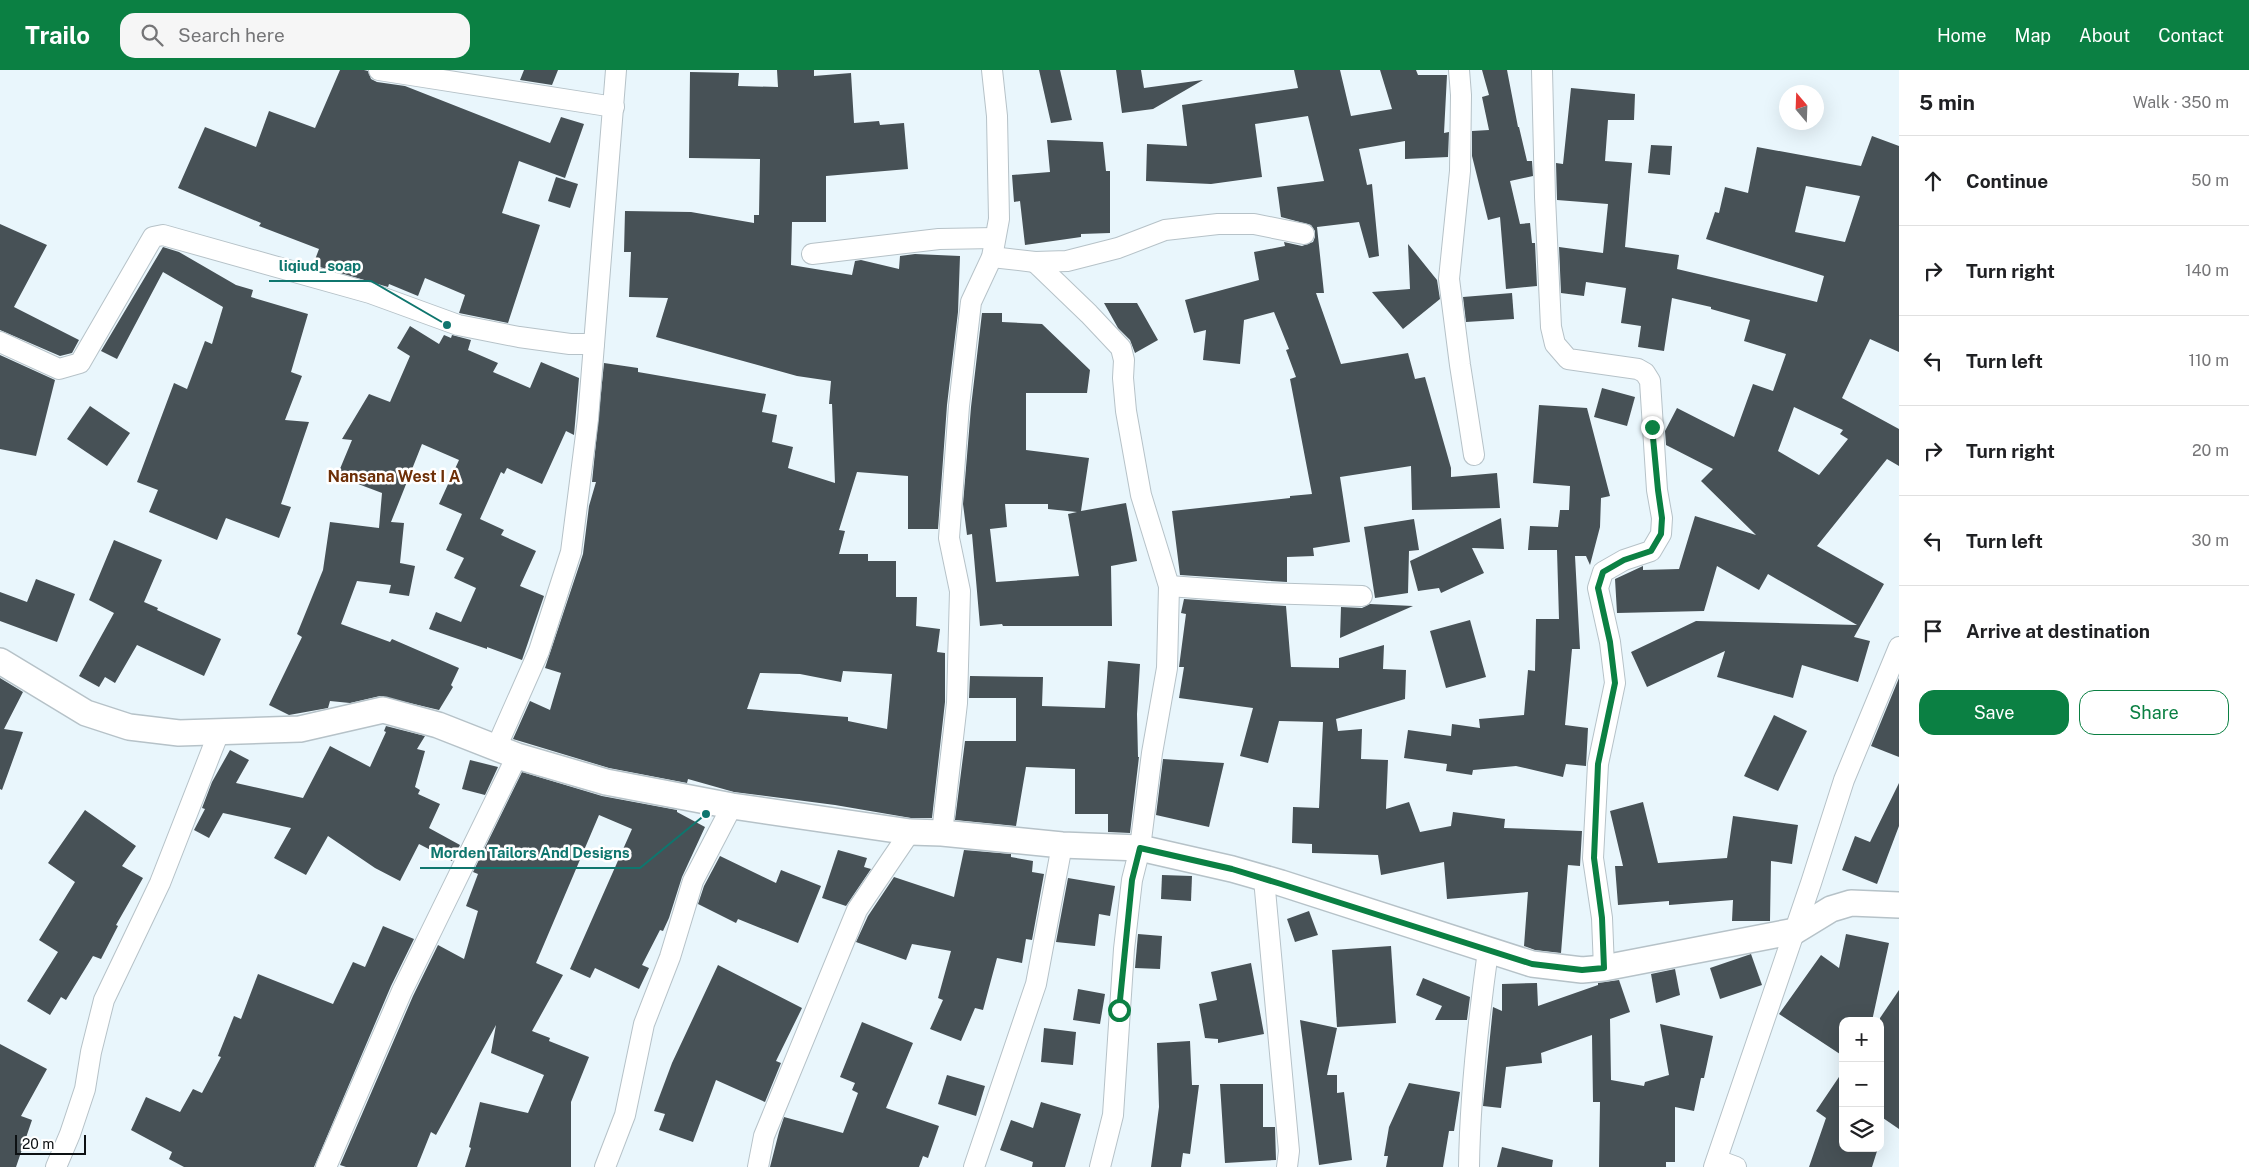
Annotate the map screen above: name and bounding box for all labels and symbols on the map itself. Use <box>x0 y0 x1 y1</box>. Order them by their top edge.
north arrow <box>1779 85 1824 130</box>
callout: liqiud_soap <box>269 251 371 281</box>
text: liqiud_soap <box>279 257 361 274</box>
route end <box>1641 416 1664 439</box>
district label: Nansana West I A <box>328 467 461 486</box>
callout: Morden Tailors And Designs <box>420 838 640 868</box>
text: Morden Tailors And Designs <box>430 844 630 861</box>
route start <box>1108 999 1131 1022</box>
scale bar <box>15 1132 86 1155</box>

